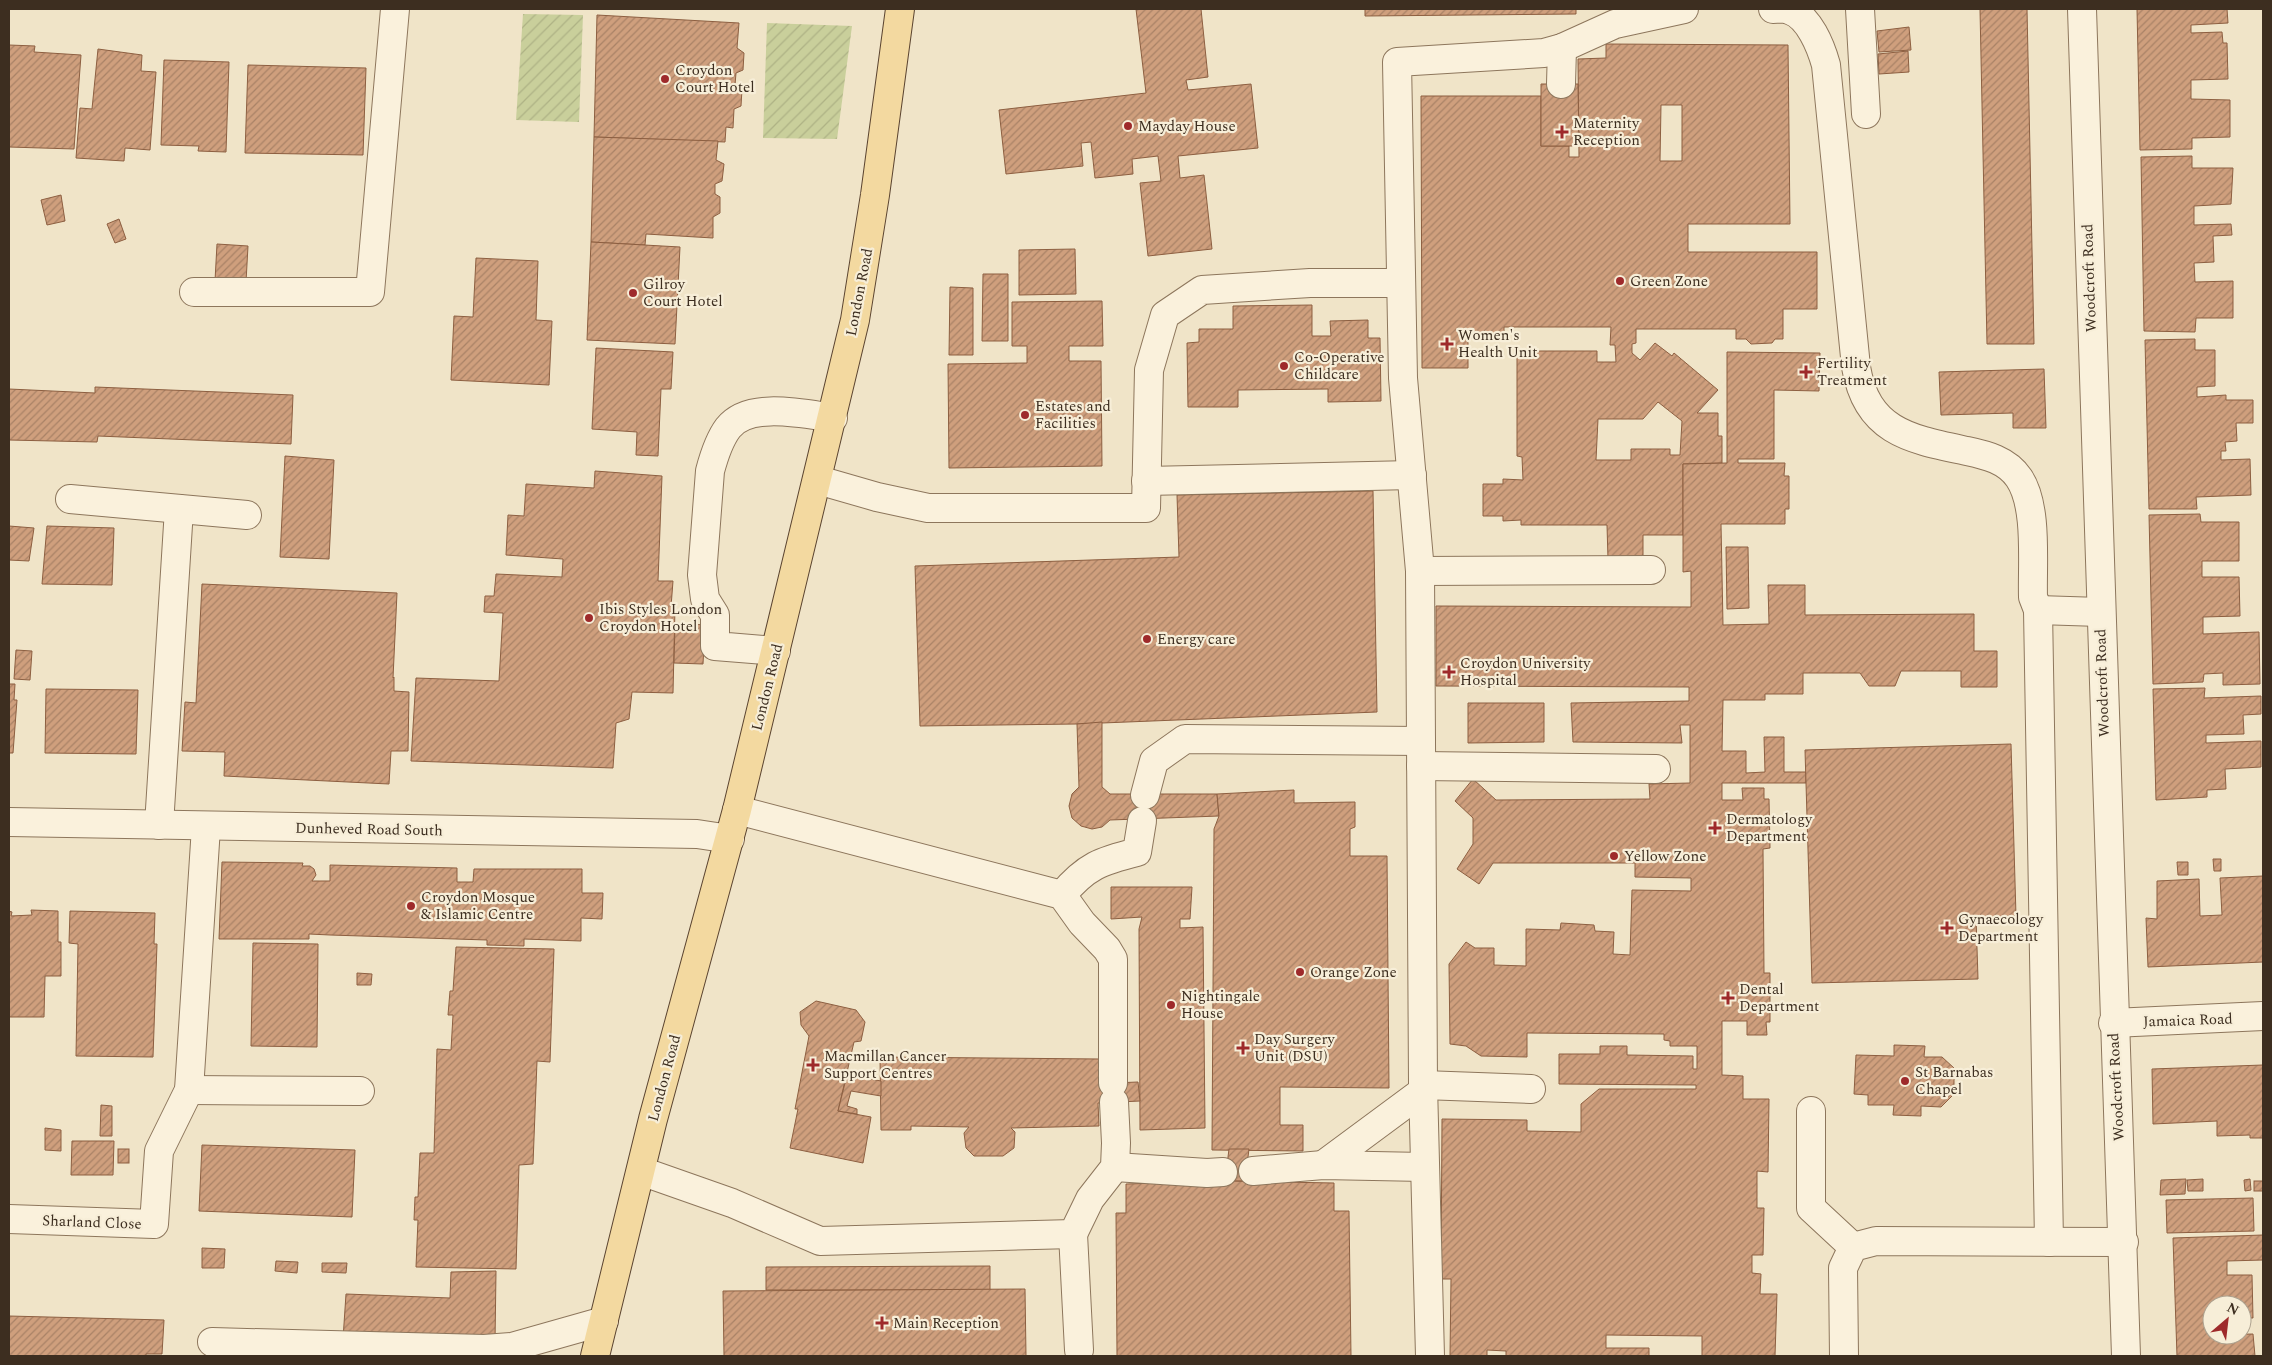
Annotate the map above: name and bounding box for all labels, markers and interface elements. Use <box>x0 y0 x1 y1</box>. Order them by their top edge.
place label: Croydon Court Hotel <box>675 59 755 99</box>
marker: Croydon Court Hotel <box>659 73 671 85</box>
place label: Maternity Reception <box>1573 112 1640 152</box>
place label: Mayday House <box>1138 115 1236 138</box>
marker: Mayday House <box>1122 120 1134 132</box>
marker: Maternity Reception <box>1555 125 1569 139</box>
street label: Woodcroft Road <box>2076 223 2103 333</box>
street label: London Road <box>840 246 879 338</box>
place label: Green Zone <box>1630 270 1708 293</box>
place label: Gilroy Court Hotel <box>643 273 723 313</box>
marker: Green Zone <box>1614 275 1626 287</box>
marker: Gilroy Court Hotel <box>627 287 639 299</box>
place label: Women's Health Unit <box>1458 324 1537 364</box>
marker: Women's Health Unit <box>1440 337 1454 351</box>
place label: Co-Operative Childcare <box>1294 346 1385 386</box>
place label: Fertility Treatment <box>1817 352 1887 392</box>
marker: Co-Operative Childcare <box>1278 360 1290 372</box>
marker: Fertility Treatment <box>1799 365 1813 379</box>
place label: Estates and Facilities <box>1035 395 1111 435</box>
marker: Estates and Facilities <box>1019 409 1031 421</box>
place label: Ibis Styles London Croydon Hotel <box>599 598 722 638</box>
marker: Ibis Styles London Croydon Hotel <box>583 612 595 624</box>
place label: Energy care <box>1157 628 1236 651</box>
street label: Woodcroft Road <box>2089 628 2116 738</box>
marker: Energy care <box>1141 633 1153 645</box>
street label: London Road <box>746 641 789 733</box>
place label: Croydon University Hospital <box>1460 652 1591 692</box>
marker: Croydon University Hospital <box>1442 665 1456 679</box>
place label: Dermatology Department <box>1726 808 1813 848</box>
street label: Dunheved Road South <box>295 817 443 842</box>
marker: Dermatology Department <box>1708 821 1722 835</box>
place label: Yellow Zone <box>1624 845 1706 868</box>
marker: Yellow Zone <box>1608 850 1620 862</box>
place label: Croydon Mosque & Islamic Centre <box>421 886 535 926</box>
marker: Croydon Mosque & Islamic Centre <box>405 900 417 912</box>
place label: Gynaecology Department <box>1958 908 2044 948</box>
marker: Gynaecology Department <box>1940 921 1954 935</box>
place label: Orange Zone <box>1310 961 1397 984</box>
marker: Orange Zone <box>1294 966 1306 978</box>
place label: Dental Department <box>1739 978 1819 1018</box>
place label: Nightingale House <box>1181 985 1260 1025</box>
marker: Dental Department <box>1721 991 1735 1005</box>
marker: Nightingale House <box>1165 999 1177 1011</box>
street label: Jamaica Road <box>2143 1007 2233 1034</box>
place label: Day Surgery Unit (DSU) <box>1254 1028 1335 1068</box>
street label: London Road <box>642 1032 687 1124</box>
street label: Woodcroft Road <box>2102 1032 2131 1142</box>
marker: Day Surgery Unit (DSU) <box>1236 1041 1250 1055</box>
place label: Macmillan Cancer Support Centres <box>824 1045 946 1085</box>
marker: Macmillan Cancer Support Centres <box>806 1058 820 1072</box>
place label: St Barnabas Chapel <box>1915 1061 1994 1101</box>
marker: St Barnabas Chapel <box>1899 1075 1911 1087</box>
street label: Sharland Close <box>42 1209 142 1236</box>
north arrow <box>2202 1295 2252 1345</box>
text: N <box>2223 1297 2243 1321</box>
place label: Main Reception <box>893 1312 999 1335</box>
marker: Main Reception <box>875 1316 889 1330</box>

